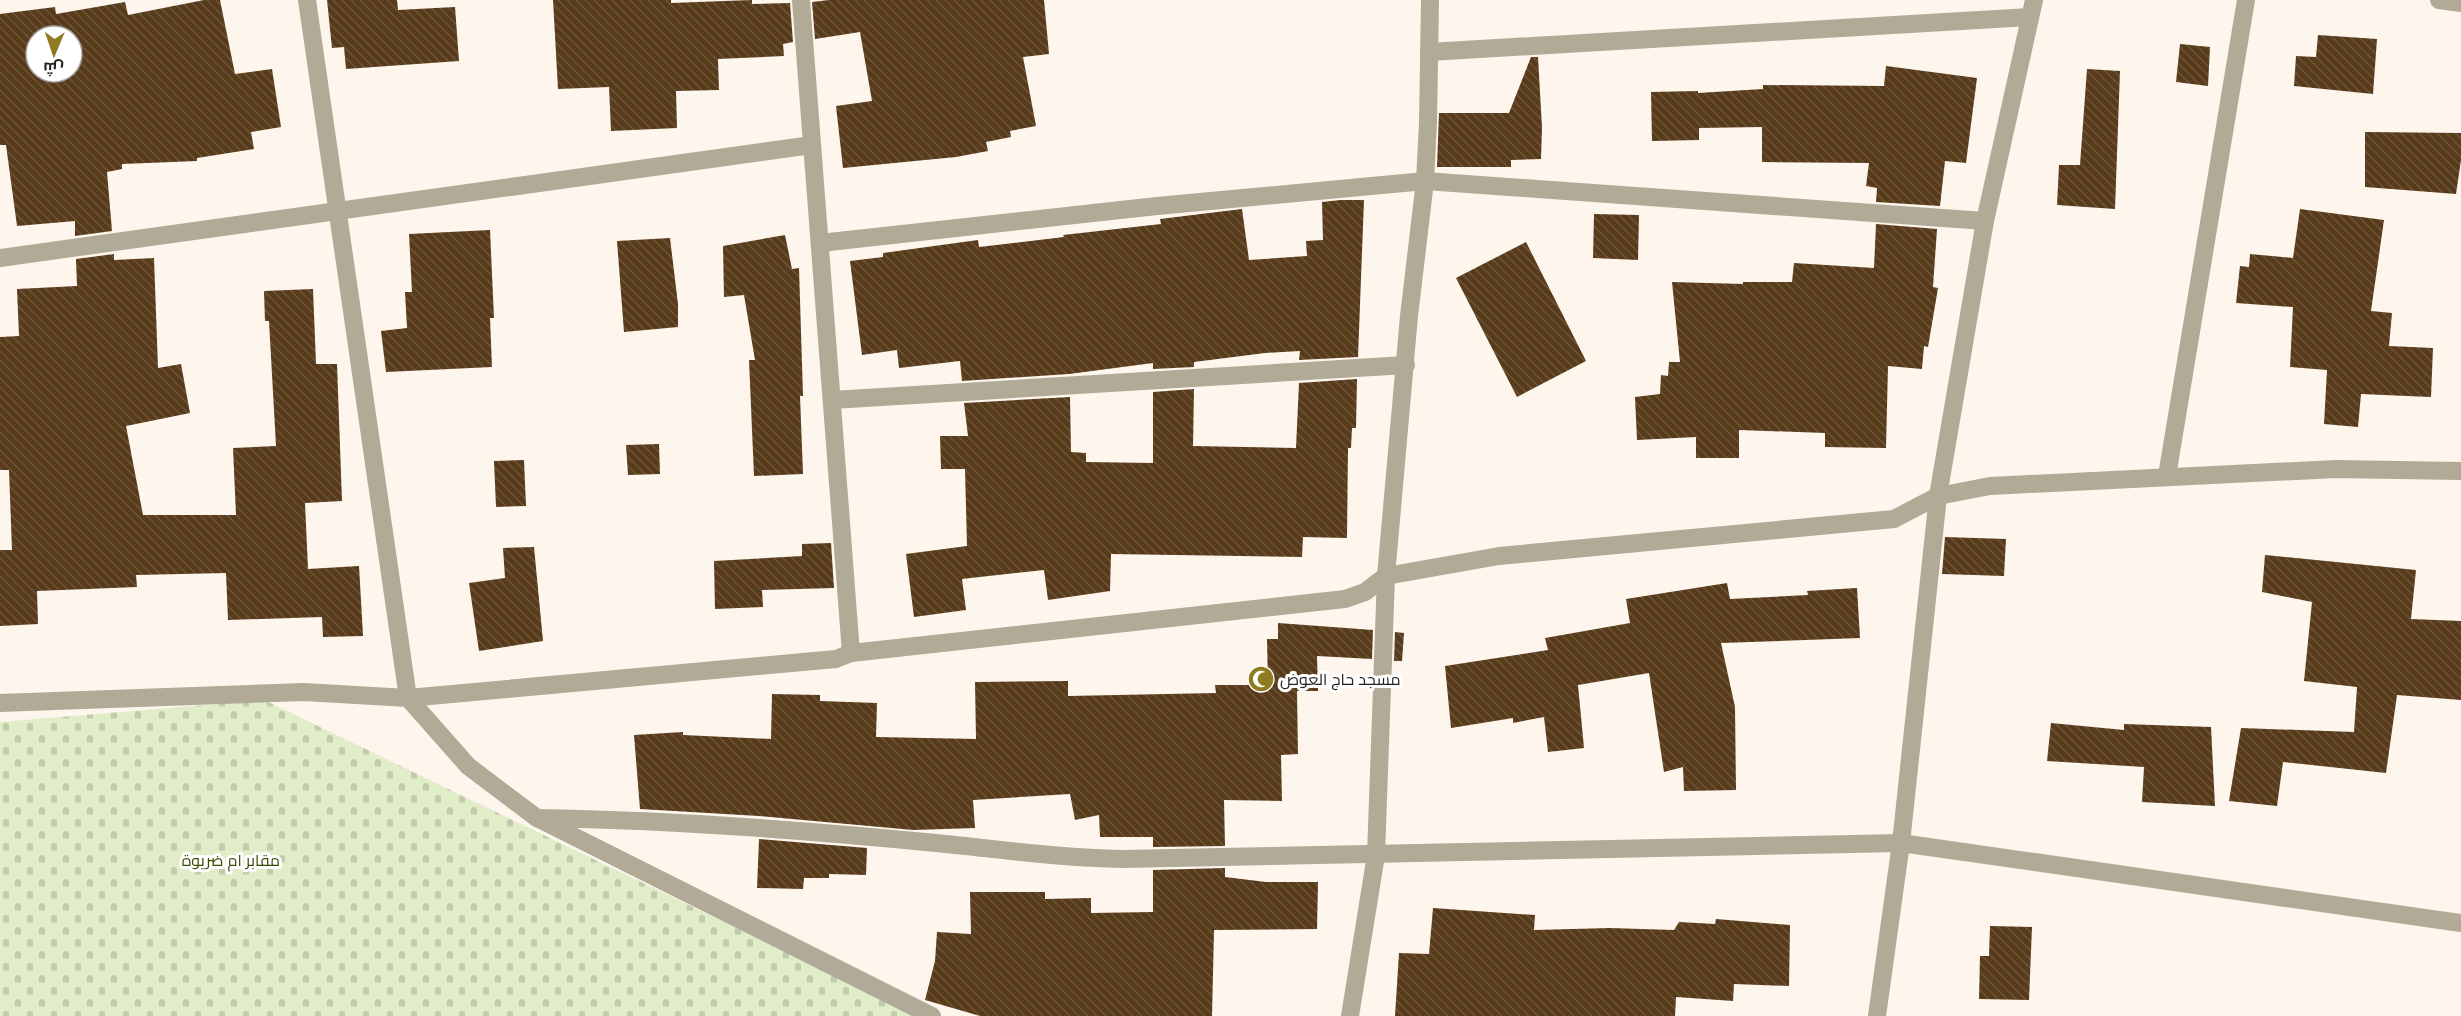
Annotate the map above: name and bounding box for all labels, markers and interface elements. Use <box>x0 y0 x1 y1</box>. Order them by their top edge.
north arrow <box>24 24 84 84</box>
text: ش <box>43 59 64 78</box>
mosque icon: مسجد حاج العوض <box>1246 664 1276 694</box>
place label: مسجد حاج العوض <box>1280 670 1400 691</box>
park label: مقابر ام ضريوة <box>182 851 280 872</box>

